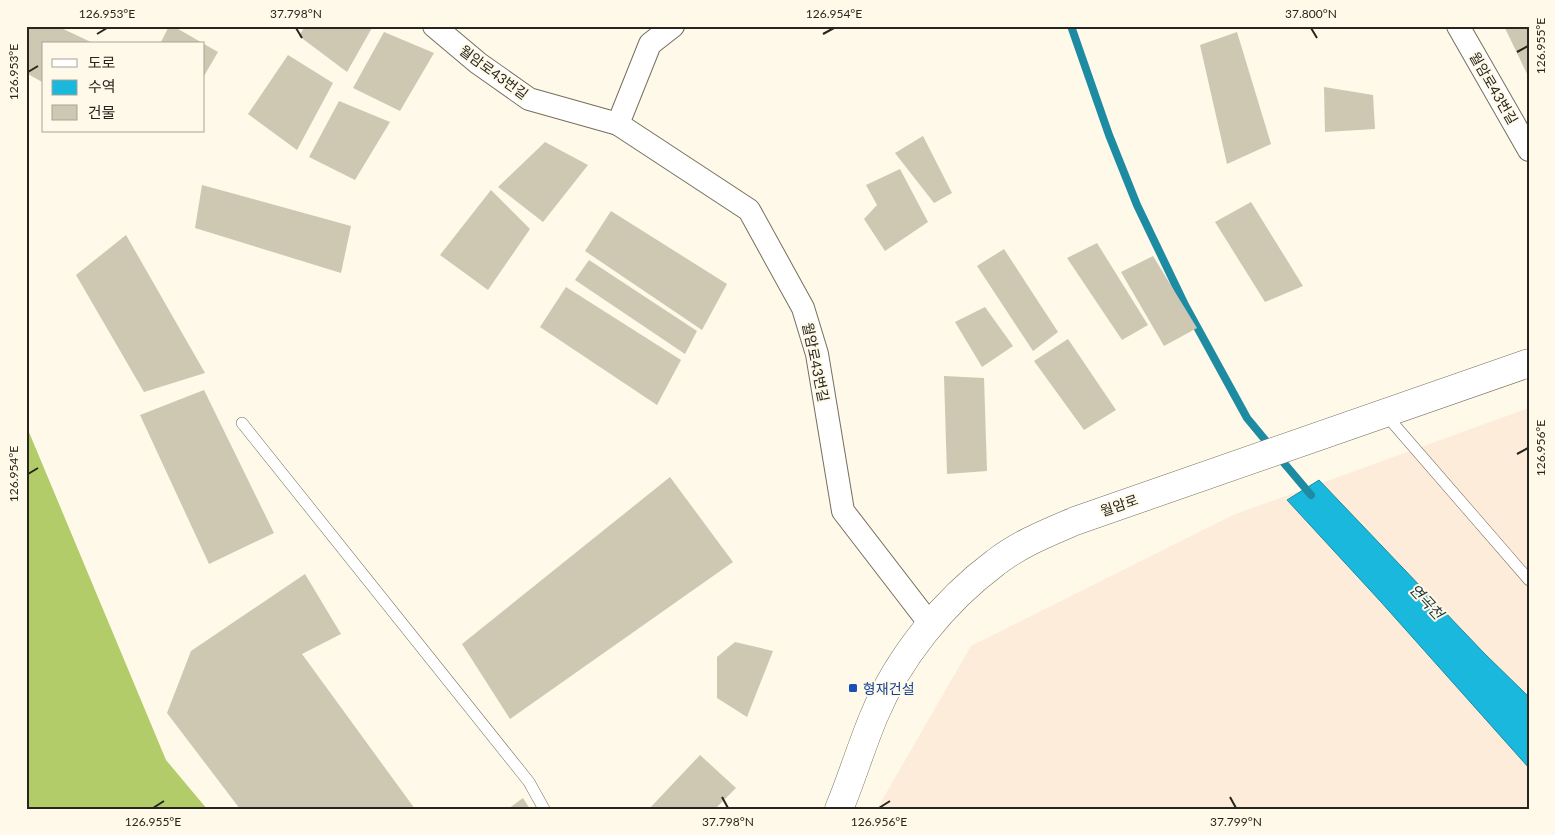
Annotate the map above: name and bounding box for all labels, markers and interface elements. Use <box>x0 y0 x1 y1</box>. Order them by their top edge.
text: 126.953°E <box>79 6 135 21</box>
text: 37.798°N <box>270 6 322 21</box>
text: 126.954°E <box>806 6 862 21</box>
text: 37.800°N <box>1285 6 1337 21</box>
text: 126.955°E <box>1533 18 1548 74</box>
street label: 월암로43번길 <box>456 41 532 103</box>
legend <box>42 42 205 132</box>
text: 126.953°E <box>6 44 21 100</box>
street label: 월암로43번길 <box>1466 49 1522 127</box>
text: 도로 <box>88 53 116 71</box>
text: 수역 <box>88 77 116 95</box>
text: 건물 <box>88 103 116 121</box>
street label: 월암로43번길 <box>799 321 833 403</box>
text: 126.956°E <box>1533 420 1548 476</box>
text: 126.954°E <box>6 446 21 502</box>
street label: 월암로 <box>1098 491 1140 519</box>
water label: 연곡천 <box>1406 580 1449 624</box>
place label: 형재건설 <box>863 680 915 697</box>
marker: 형재건설 <box>847 682 859 694</box>
text: 126.955°E <box>125 814 181 829</box>
text: 37.798°N <box>702 814 754 829</box>
text: 126.956°E <box>851 814 907 829</box>
text: 37.799°N <box>1210 814 1262 829</box>

